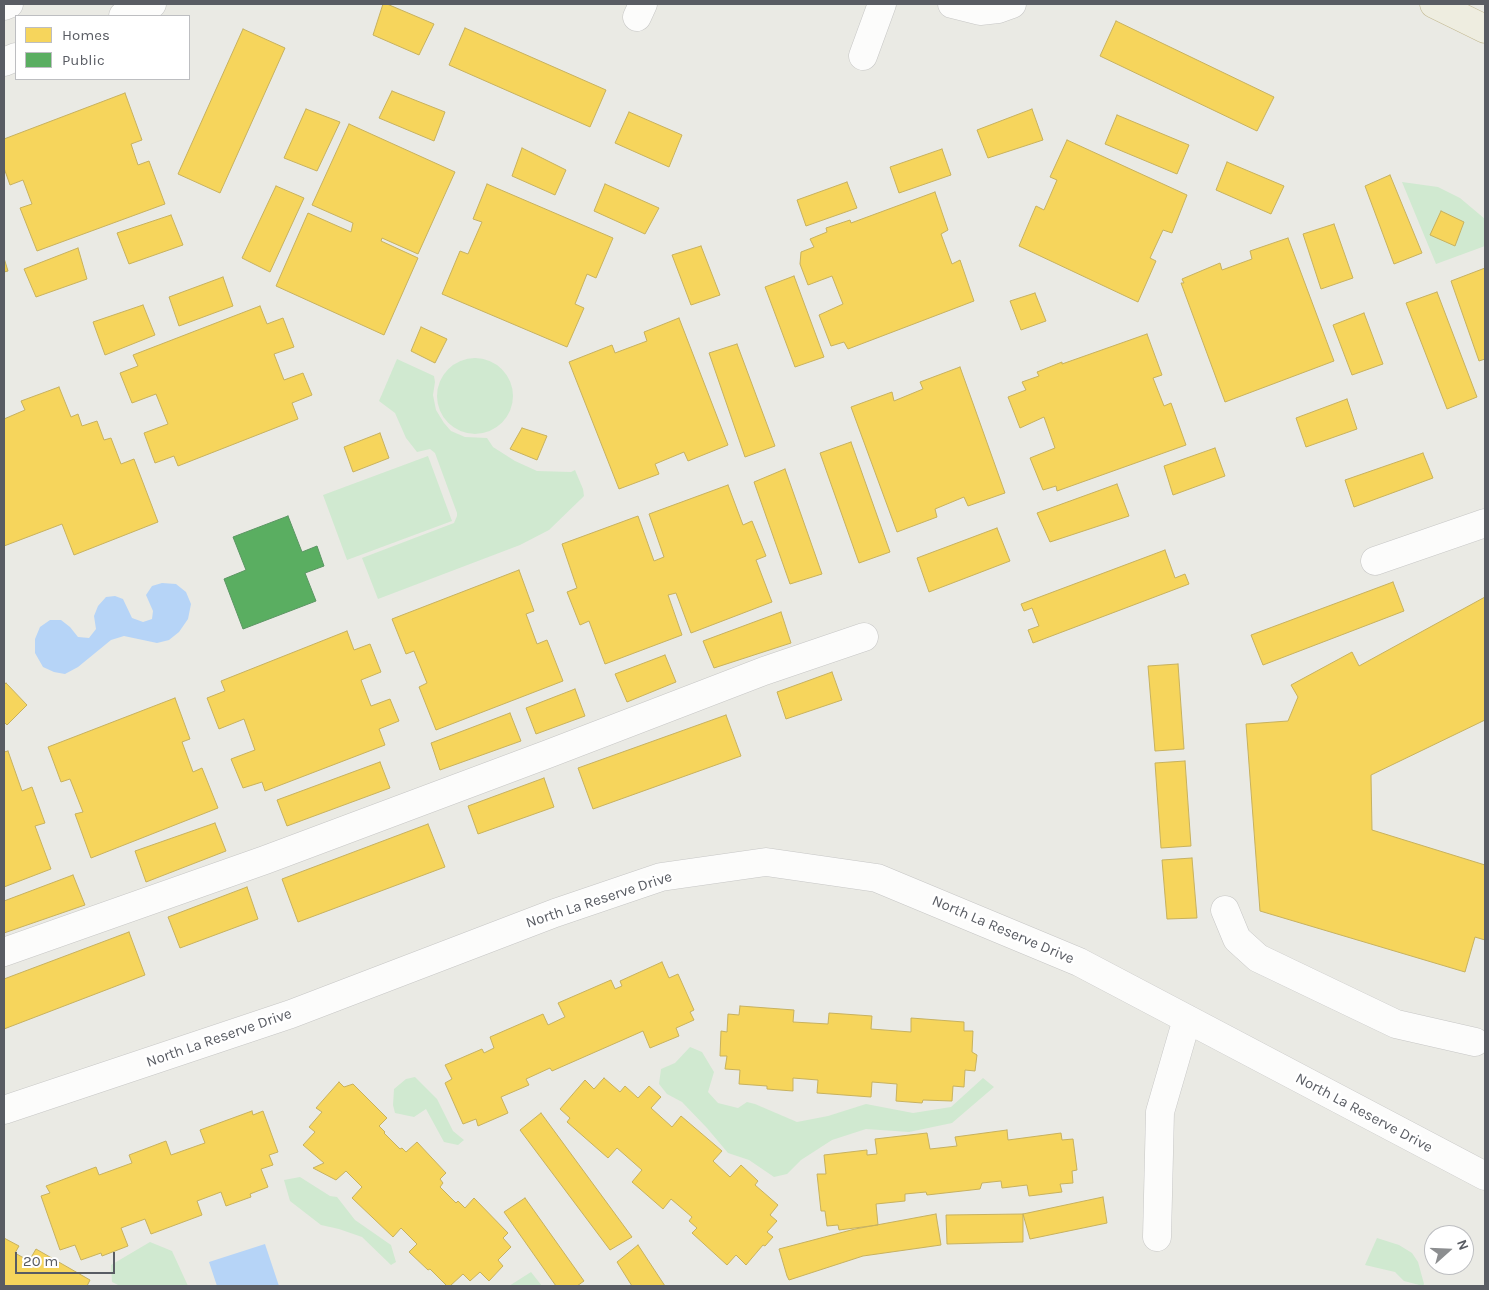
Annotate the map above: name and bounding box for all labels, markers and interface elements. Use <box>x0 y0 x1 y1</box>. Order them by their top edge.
legend <box>15 15 190 80</box>
text: Homes <box>62 26 110 44</box>
text: Public <box>62 51 105 69</box>
street label: North La Reserve Drive <box>524 868 674 932</box>
street label: North La Reserve Drive <box>929 892 1077 968</box>
street label: North La Reserve Drive <box>144 1005 294 1071</box>
street label: North La Reserve Drive <box>1292 1069 1436 1157</box>
north arrow <box>1424 1225 1474 1275</box>
text: N <box>1453 1237 1472 1253</box>
scale bar <box>18 1242 118 1274</box>
text: 20 m <box>23 1252 58 1270</box>

